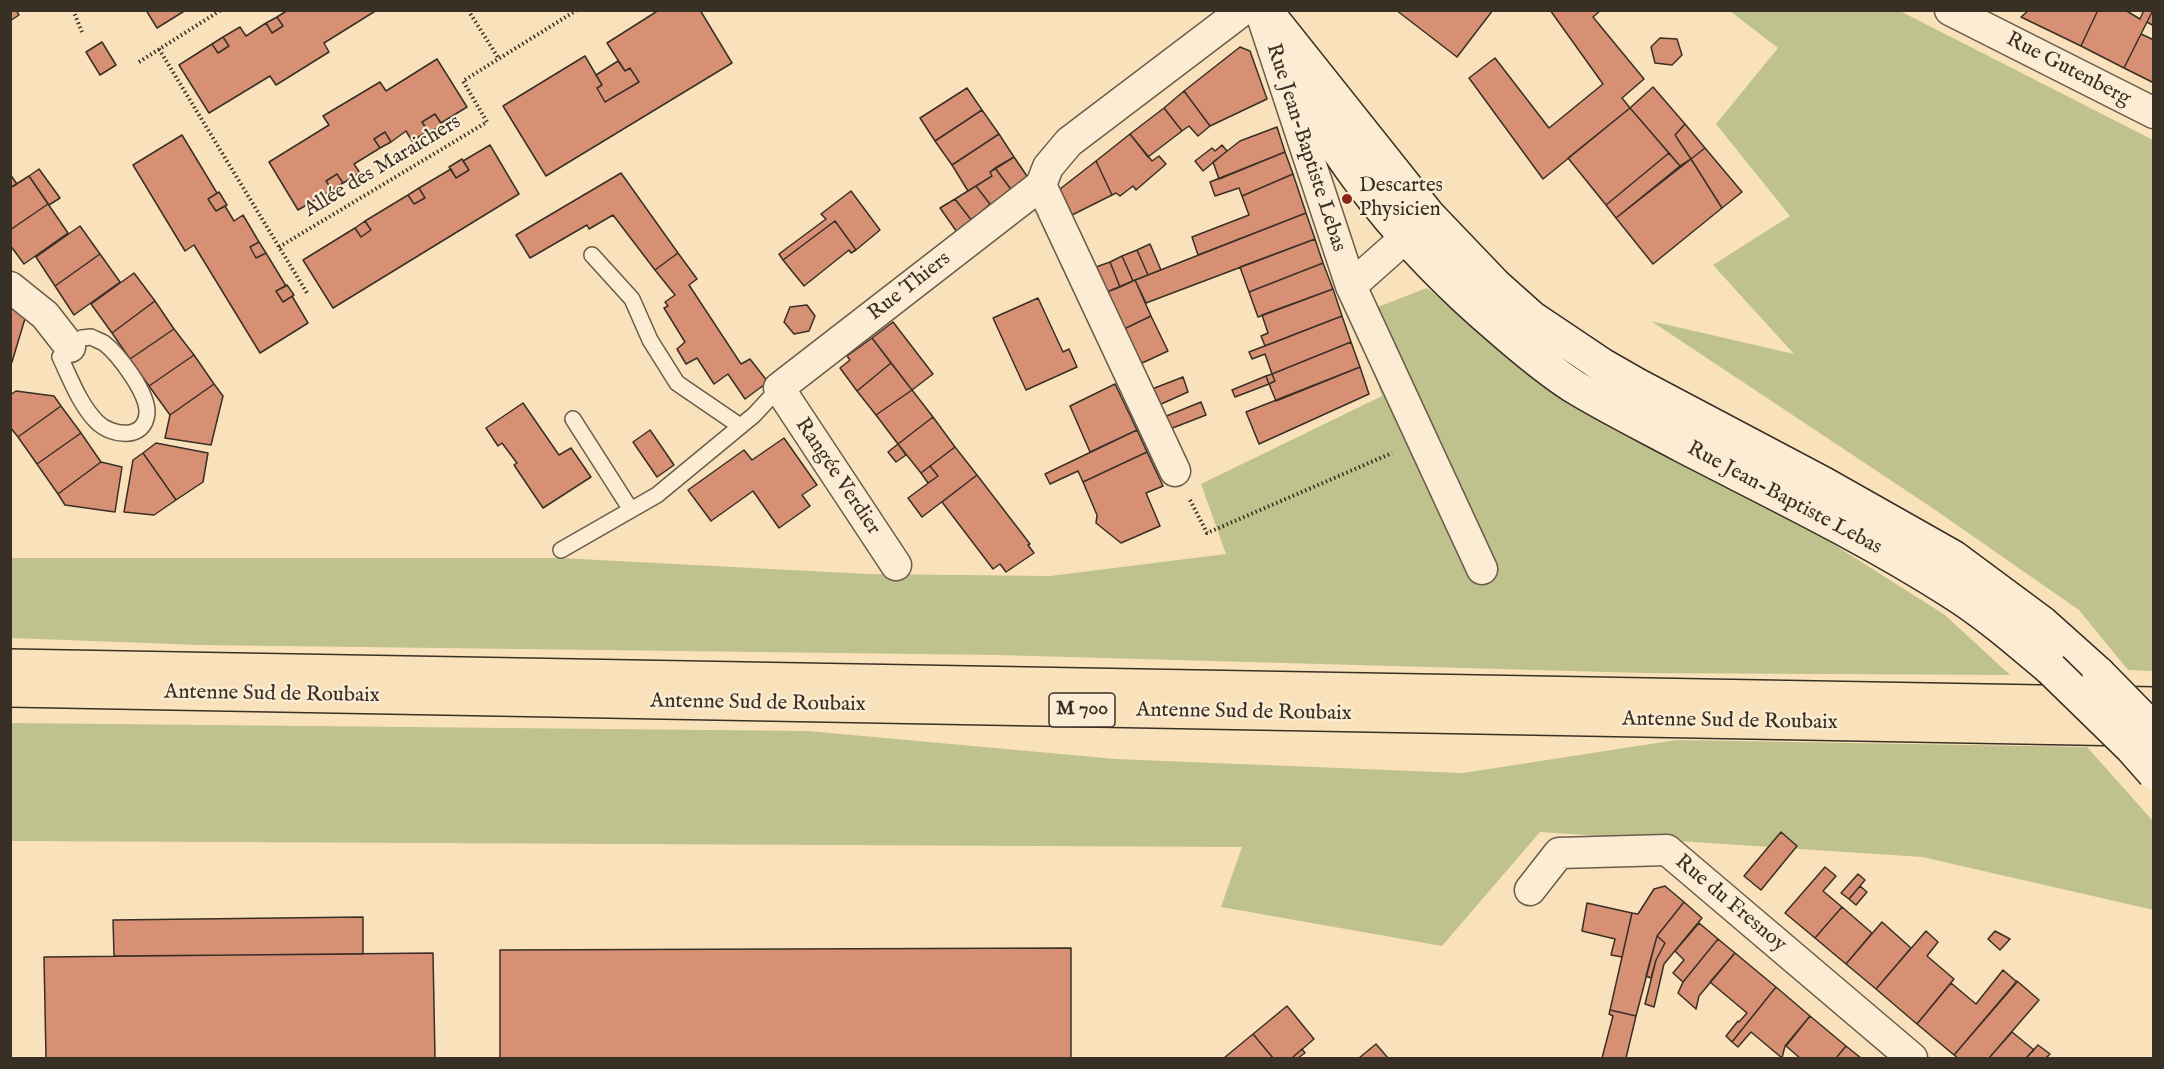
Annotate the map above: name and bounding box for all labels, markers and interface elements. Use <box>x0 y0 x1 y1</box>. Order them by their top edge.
street label: Rue Gutenberg <box>2001 28 2135 112</box>
street label: Rue Jean-Baptiste Lebas <box>1259 41 1351 255</box>
street label: Allée des Maraichers <box>300 110 466 224</box>
place label: Descartes Physicien <box>1359 174 1443 224</box>
marker: Descartes Physicien <box>1340 192 1354 206</box>
street label: Rue Thiers <box>864 247 956 327</box>
street label: Rangée Verdier <box>789 414 885 540</box>
street label: Rue Jean-Baptiste Lebas <box>1682 437 1886 561</box>
street label: Antenne Sud de Roubaix <box>164 681 380 709</box>
street label: Antenne Sud de Roubaix <box>650 690 866 718</box>
road number: M 700 <box>1049 693 1115 727</box>
street label: Antenne Sud de Roubaix <box>1136 699 1352 727</box>
street label: Antenne Sud de Roubaix <box>1622 708 1838 736</box>
street label: Rue du Fresnoy <box>1669 850 1791 958</box>

